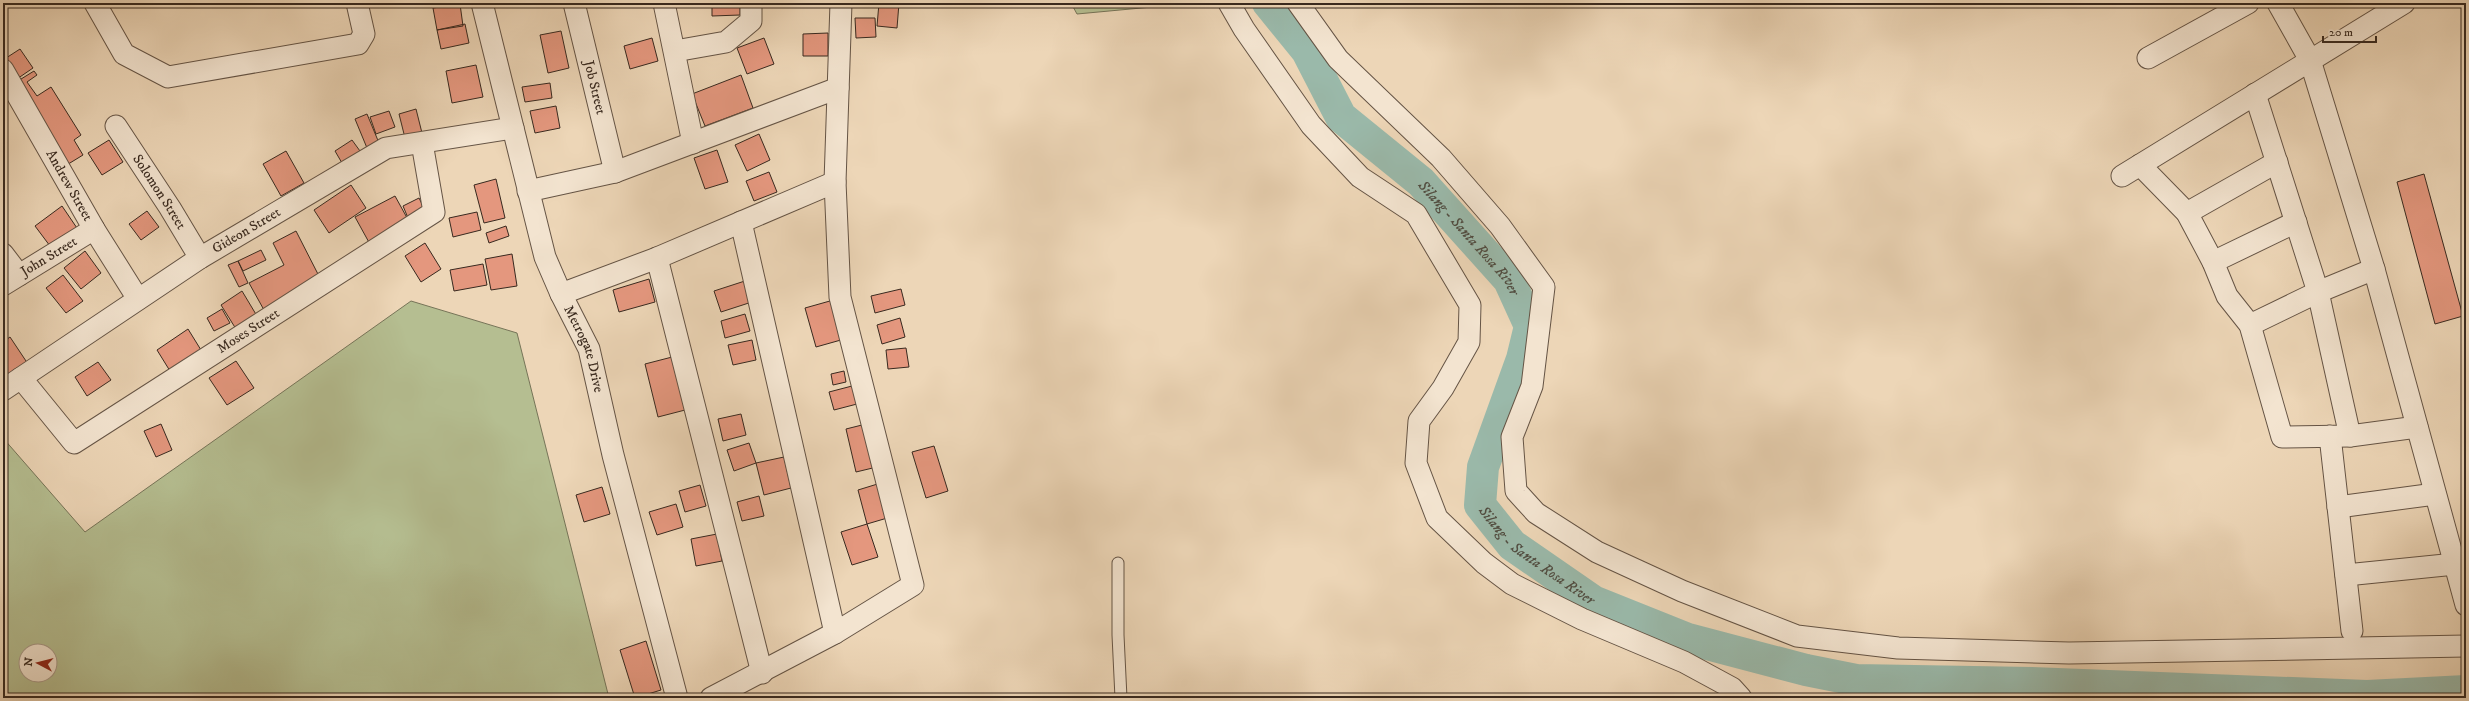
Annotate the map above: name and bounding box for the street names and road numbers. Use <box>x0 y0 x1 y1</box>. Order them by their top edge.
street label: Job Street <box>579 57 610 117</box>
street label: Andrew Street <box>42 147 97 225</box>
street label: Solomon Street <box>128 151 190 233</box>
street label: Gideon Street <box>209 203 284 258</box>
street label: John Street <box>16 232 81 282</box>
street label: Metrogate Drive <box>559 302 608 394</box>
street label: Moses Street <box>214 304 283 358</box>

